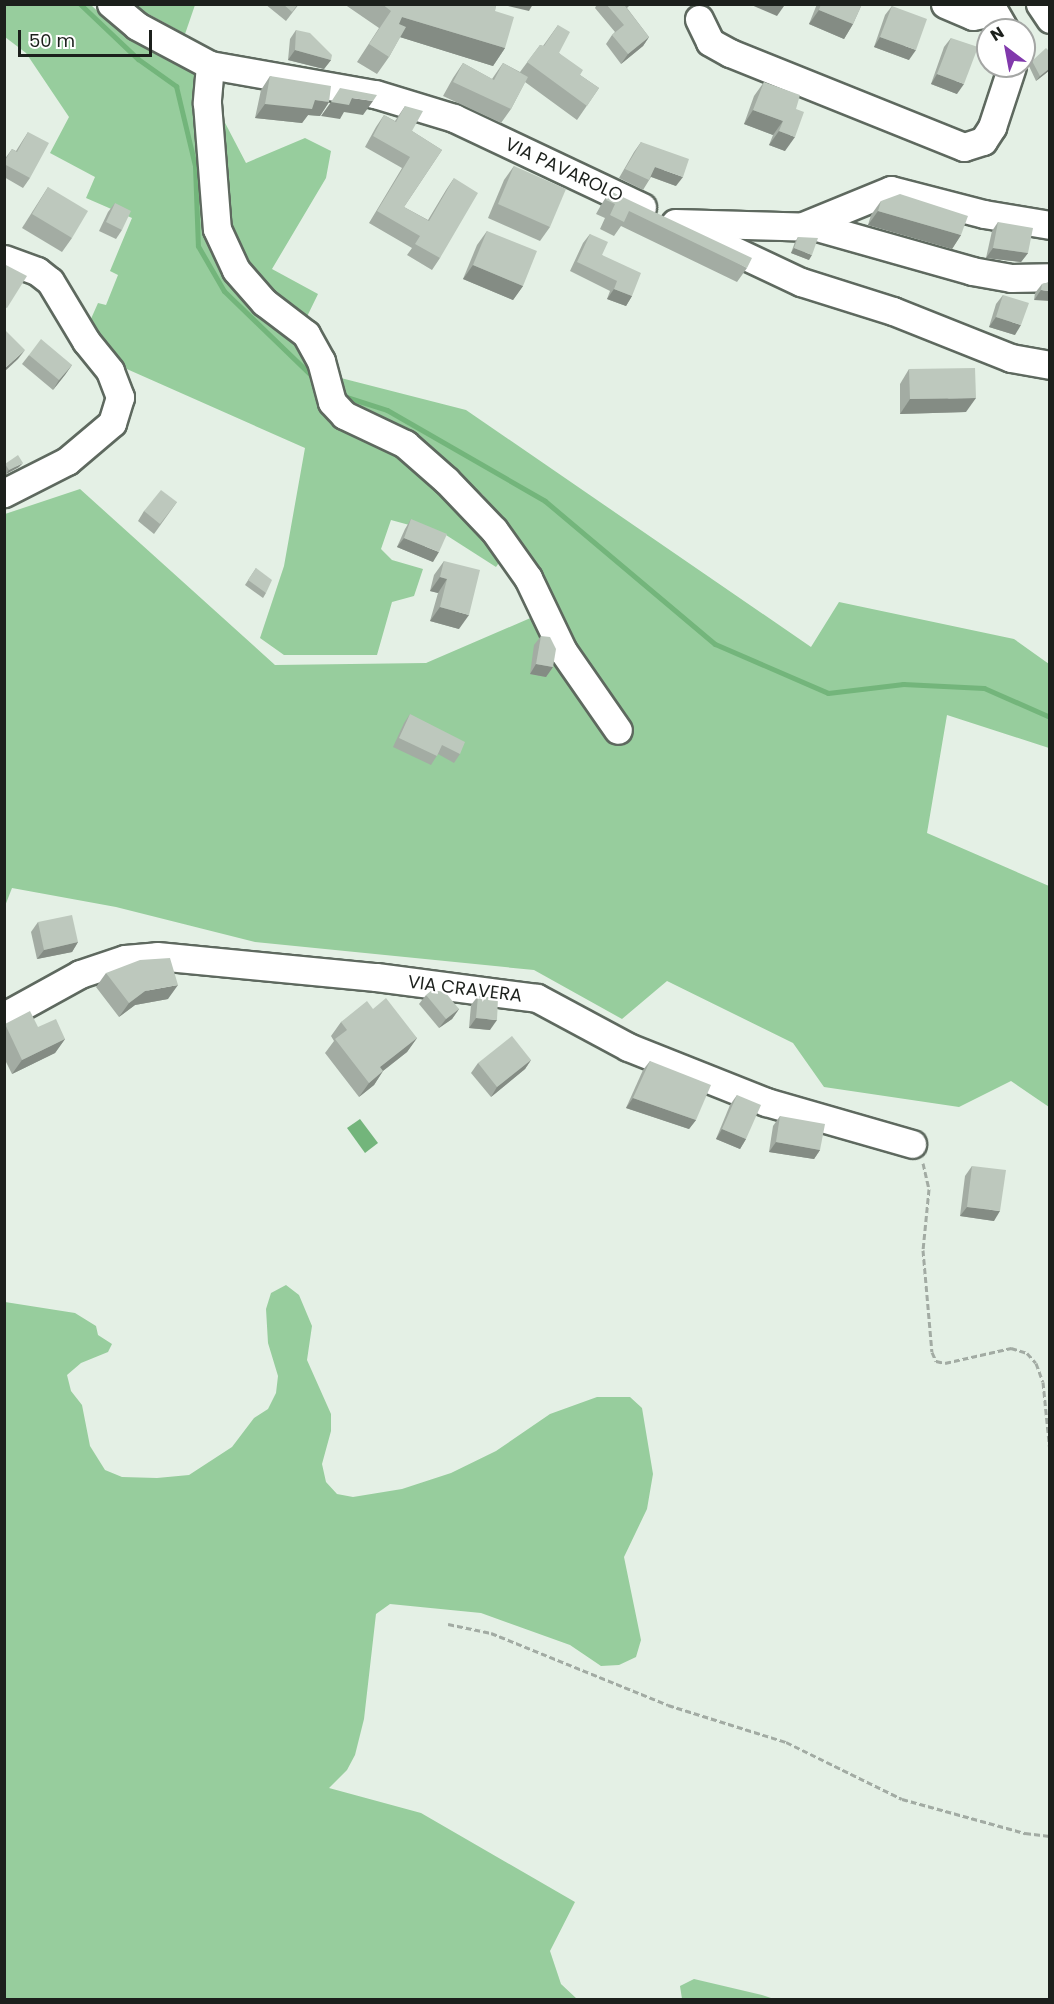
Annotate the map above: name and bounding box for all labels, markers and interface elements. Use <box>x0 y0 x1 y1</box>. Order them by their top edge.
scale bar <box>21 18 154 56</box>
north arrow <box>976 18 1036 78</box>
text: N <box>986 21 1008 47</box>
text: 50 m <box>29 28 75 53</box>
street label: VIA PAVAROLO <box>502 133 626 207</box>
street label: VIA CRAVERA <box>407 971 523 1007</box>

